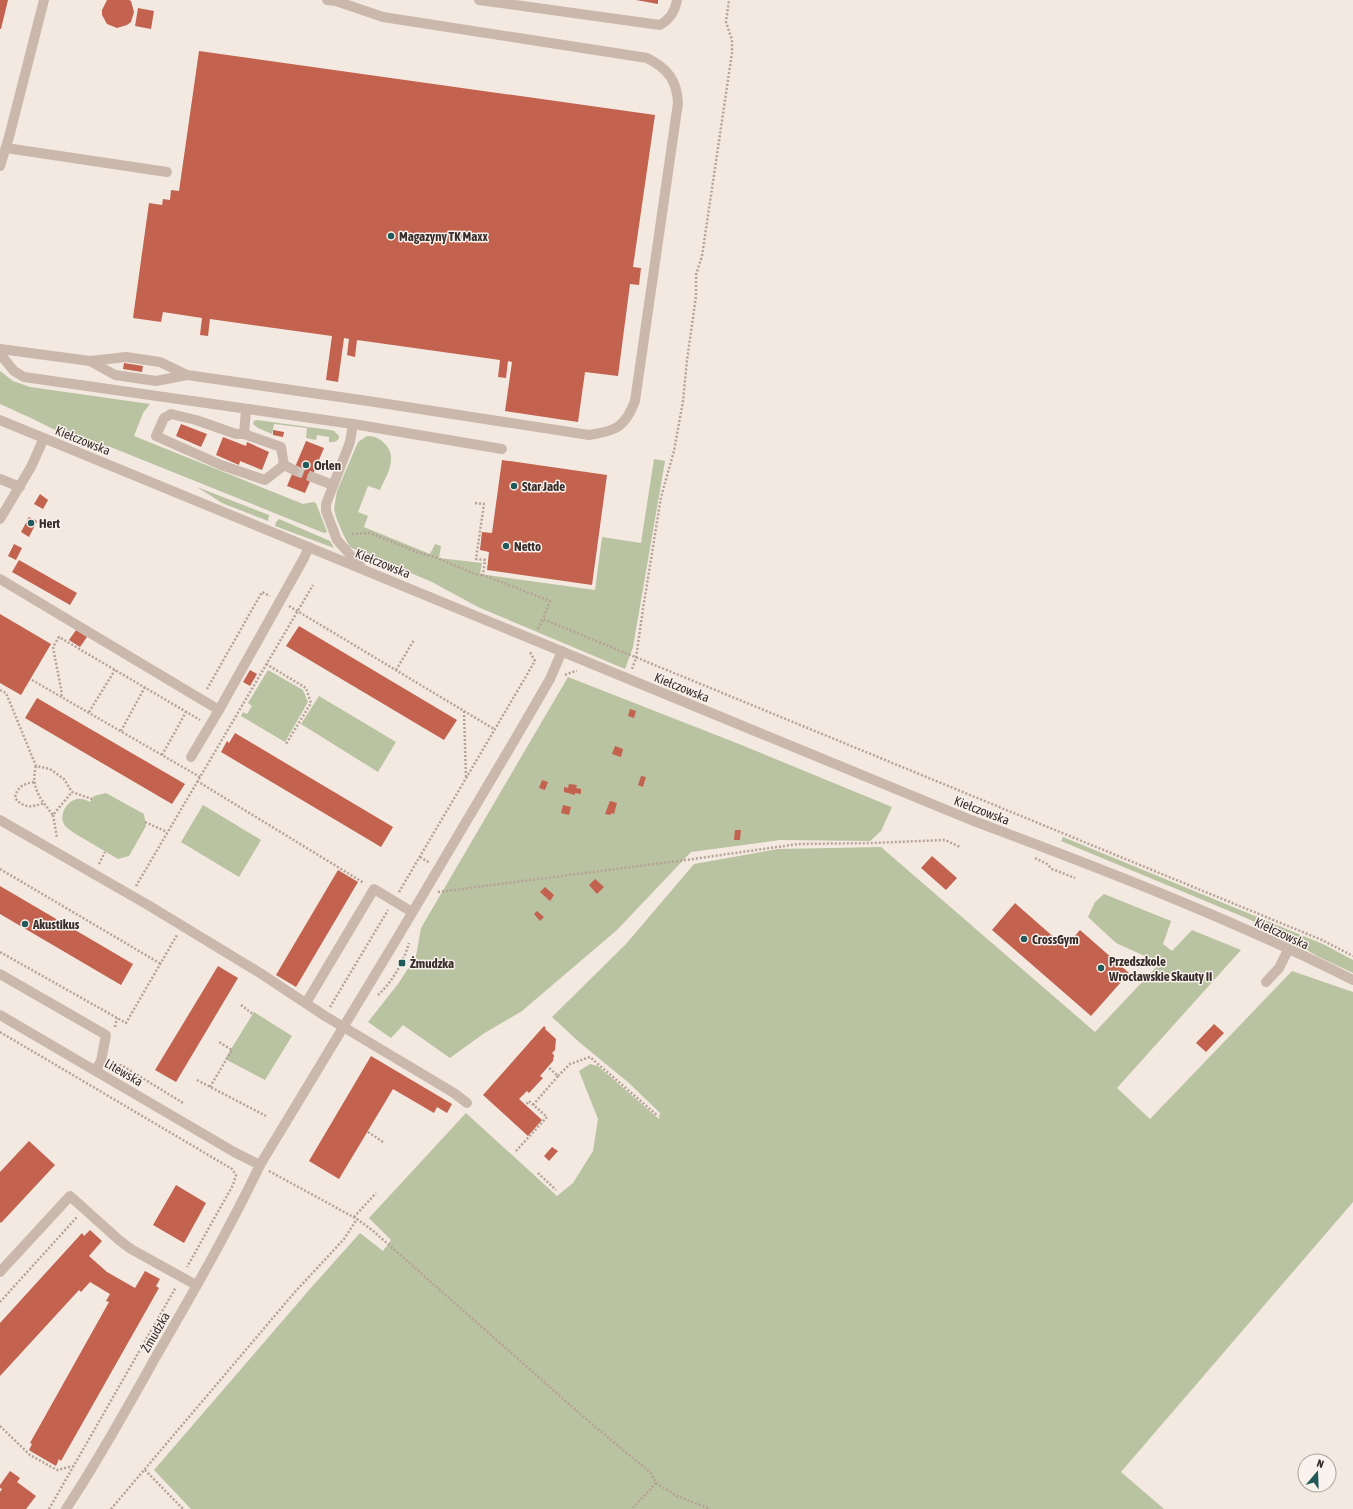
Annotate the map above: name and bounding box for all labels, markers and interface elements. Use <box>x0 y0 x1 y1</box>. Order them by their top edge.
place label: Magazyny TK Maxx <box>399 229 488 244</box>
marker: Magazyny TK Maxx <box>386 231 396 241</box>
street label: Kiełczowska <box>53 423 113 458</box>
place label: Orlen <box>314 458 341 473</box>
marker: Orlen <box>301 460 311 470</box>
place label: Star Jade <box>522 479 565 494</box>
marker: Star Jade <box>509 481 519 491</box>
place label: Hert <box>39 516 60 531</box>
marker: Hert <box>26 518 36 528</box>
place label: Netto <box>514 539 541 554</box>
marker: Netto <box>501 541 511 551</box>
street label: Kiełczowska <box>353 546 413 581</box>
street label: Kiełczowska <box>652 670 712 705</box>
street label: Kiełczowska <box>952 793 1012 828</box>
street label: Kiełczowska <box>1252 914 1311 953</box>
place label: Akustikus <box>32 917 80 932</box>
marker: Akustikus <box>20 919 30 929</box>
place label: CrossGym <box>1032 932 1079 947</box>
marker: CrossGym <box>1019 934 1029 944</box>
place label: Przedszkole Wrocławskie Skauty II <box>1108 954 1212 984</box>
place label: Żmudzka <box>410 956 454 971</box>
marker: Żmudzka <box>397 958 407 968</box>
marker: Przedszkole Wrocławskie Skauty II <box>1096 963 1106 973</box>
street label: Litewska <box>102 1056 145 1089</box>
street label: Żmudzka <box>138 1309 173 1355</box>
north arrow <box>1297 1453 1337 1493</box>
text: N <box>1315 1457 1325 1470</box>

